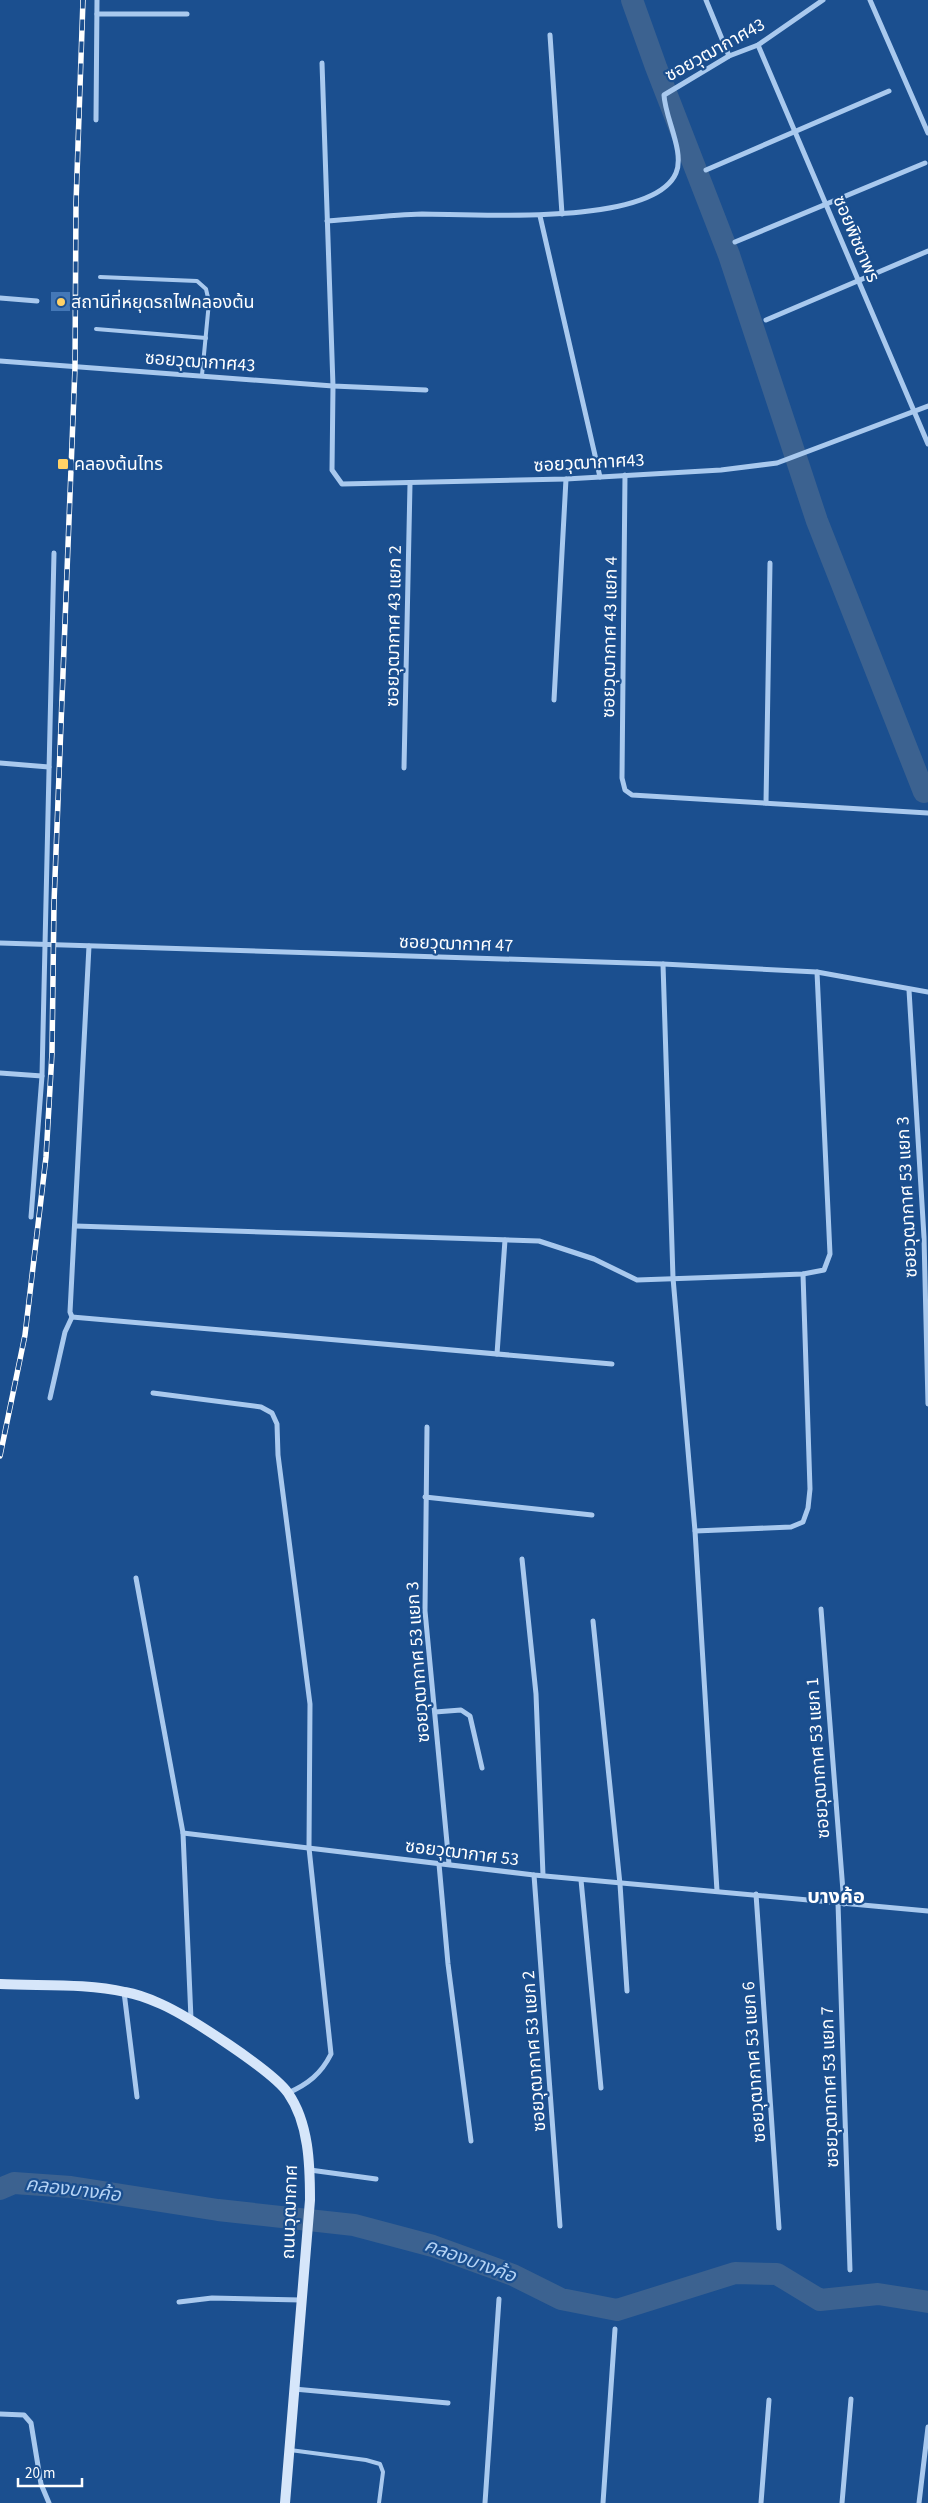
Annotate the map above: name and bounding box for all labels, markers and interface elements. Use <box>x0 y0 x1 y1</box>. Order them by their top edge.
street label: ซอยวุฒากาศ43 <box>661 12 770 88</box>
street label: ซอยพิชชาพร <box>827 192 886 286</box>
place label: สถานีที่หยุดรถไฟคลองต้น <box>71 289 255 315</box>
marker: สถานีที่หยุดรถไฟคลองต้น <box>55 296 67 308</box>
street label: ซอยวุฒากาศ43 <box>144 346 256 378</box>
street label: ซอยวุฒากาศ43 <box>533 448 645 478</box>
place label: คลองต้นไทร <box>74 452 163 477</box>
marker: คลองต้นไทร <box>56 457 70 471</box>
street label: ซอยวุฒากาศ 43 แยก 2 <box>380 545 408 707</box>
street label: ซอยวุฒากาศ 43 แยก 4 <box>596 556 624 718</box>
street label: ซอยวุฒากาศ 47 <box>398 930 514 958</box>
street label: ซอยวุฒากาศ 53 แยก 3 <box>890 1116 924 1278</box>
street label: ซอยวุฒากาศ 53 แยก 3 <box>400 1580 436 1744</box>
street label: ซอยวุฒากาศ 53 แยก 1 <box>800 1676 836 1840</box>
street label: ซอยวุฒากาศ 53 <box>404 1834 520 1872</box>
district label: บางค้อ <box>807 1883 865 1911</box>
street label: ซอยวุฒากาศ 53 แยก 2 <box>516 1969 552 2133</box>
street label: ซอยวุฒากาศ 53 แยก 6 <box>736 1980 772 2144</box>
street label: ซอยวุฒากาศ 53 แยก 7 <box>815 2006 845 2168</box>
street label: ถนนวุฒากาศ <box>276 2164 304 2260</box>
water label: คลองบางค้อ <box>24 2171 123 2209</box>
water label: คลองบางค้อ <box>420 2232 521 2290</box>
scale bar <box>18 2456 81 2488</box>
text: 20 m <box>25 2463 55 2484</box>

